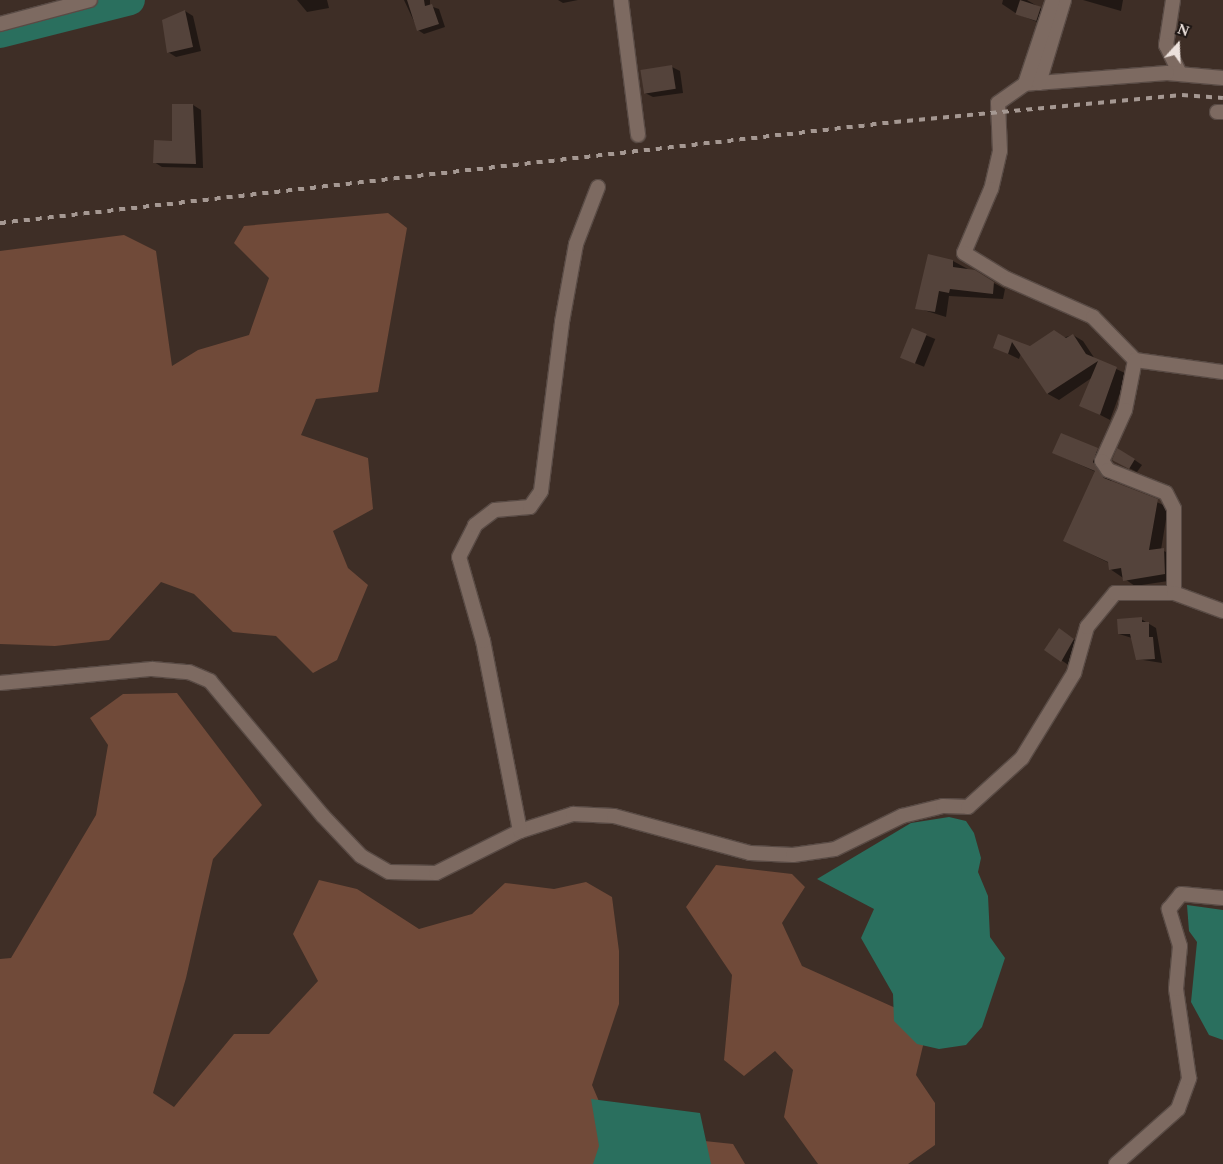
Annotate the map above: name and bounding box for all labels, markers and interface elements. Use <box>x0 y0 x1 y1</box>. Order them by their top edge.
text: N <box>1174 19 1192 42</box>
north arrow <box>1153 20 1203 70</box>

